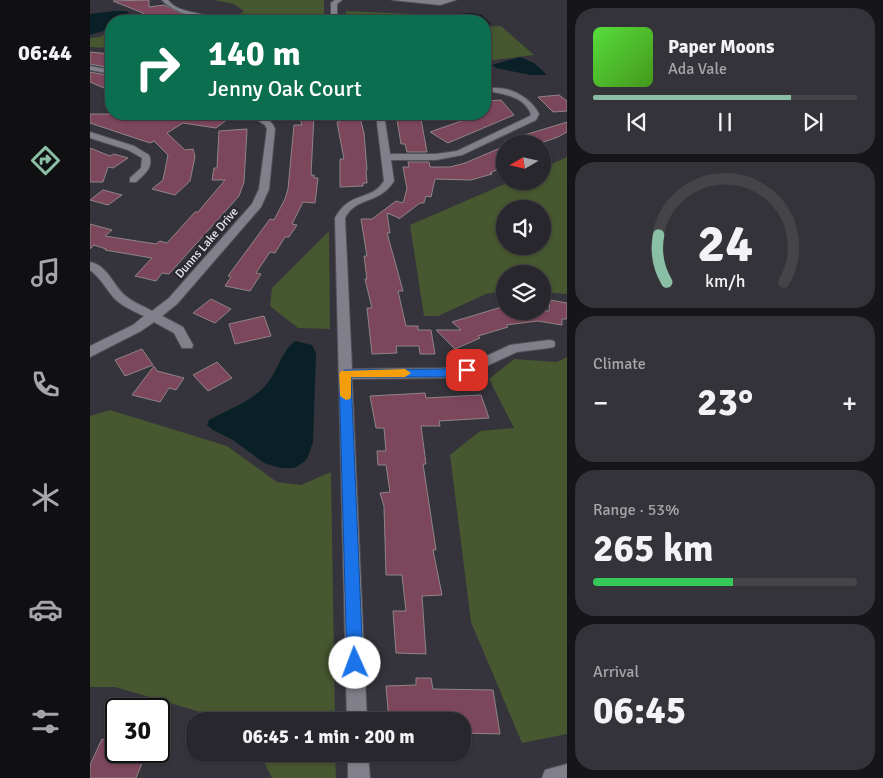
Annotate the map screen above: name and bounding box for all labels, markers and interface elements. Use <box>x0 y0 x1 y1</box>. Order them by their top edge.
text: 140 m <box>208 32 301 75</box>
icon: right <box>125 35 190 100</box>
text: Paper Moons <box>668 35 774 59</box>
text: 06:44 <box>18 39 72 66</box>
text: Ada Vale <box>668 59 727 79</box>
text: Jenny Oak Court <box>208 75 362 102</box>
icon: previous <box>623 108 651 136</box>
icon: pause <box>711 108 739 136</box>
icon: next <box>799 108 827 136</box>
north arrow <box>496 135 551 190</box>
map controls <box>496 135 551 320</box>
icon: directions <box>28 143 63 178</box>
button: sound <box>496 200 551 255</box>
street label: Dunns Lake Drive <box>172 205 242 281</box>
text: 24 <box>697 212 753 276</box>
icon: music <box>28 255 63 290</box>
button: layers <box>496 265 551 320</box>
text: km/h <box>705 270 745 292</box>
pin <box>446 349 488 391</box>
text: Climate <box>593 354 646 374</box>
icon: arrive <box>453 356 481 384</box>
icon: phone <box>28 367 63 402</box>
text: 23° <box>697 379 753 426</box>
text: − <box>593 386 608 420</box>
text: + <box>842 386 857 420</box>
icon: climate <box>28 480 63 515</box>
text: Range · 53% <box>593 500 679 520</box>
text: 265 km <box>593 525 714 572</box>
icon: car <box>28 592 63 627</box>
position arrow <box>328 636 380 688</box>
text: Arrival <box>593 662 639 682</box>
text: 06:45 <box>593 687 686 734</box>
speed limit sign: 30 <box>105 698 170 763</box>
icon: filters <box>28 704 63 739</box>
text: 06:45 · 1 min · 200 m <box>242 725 415 749</box>

